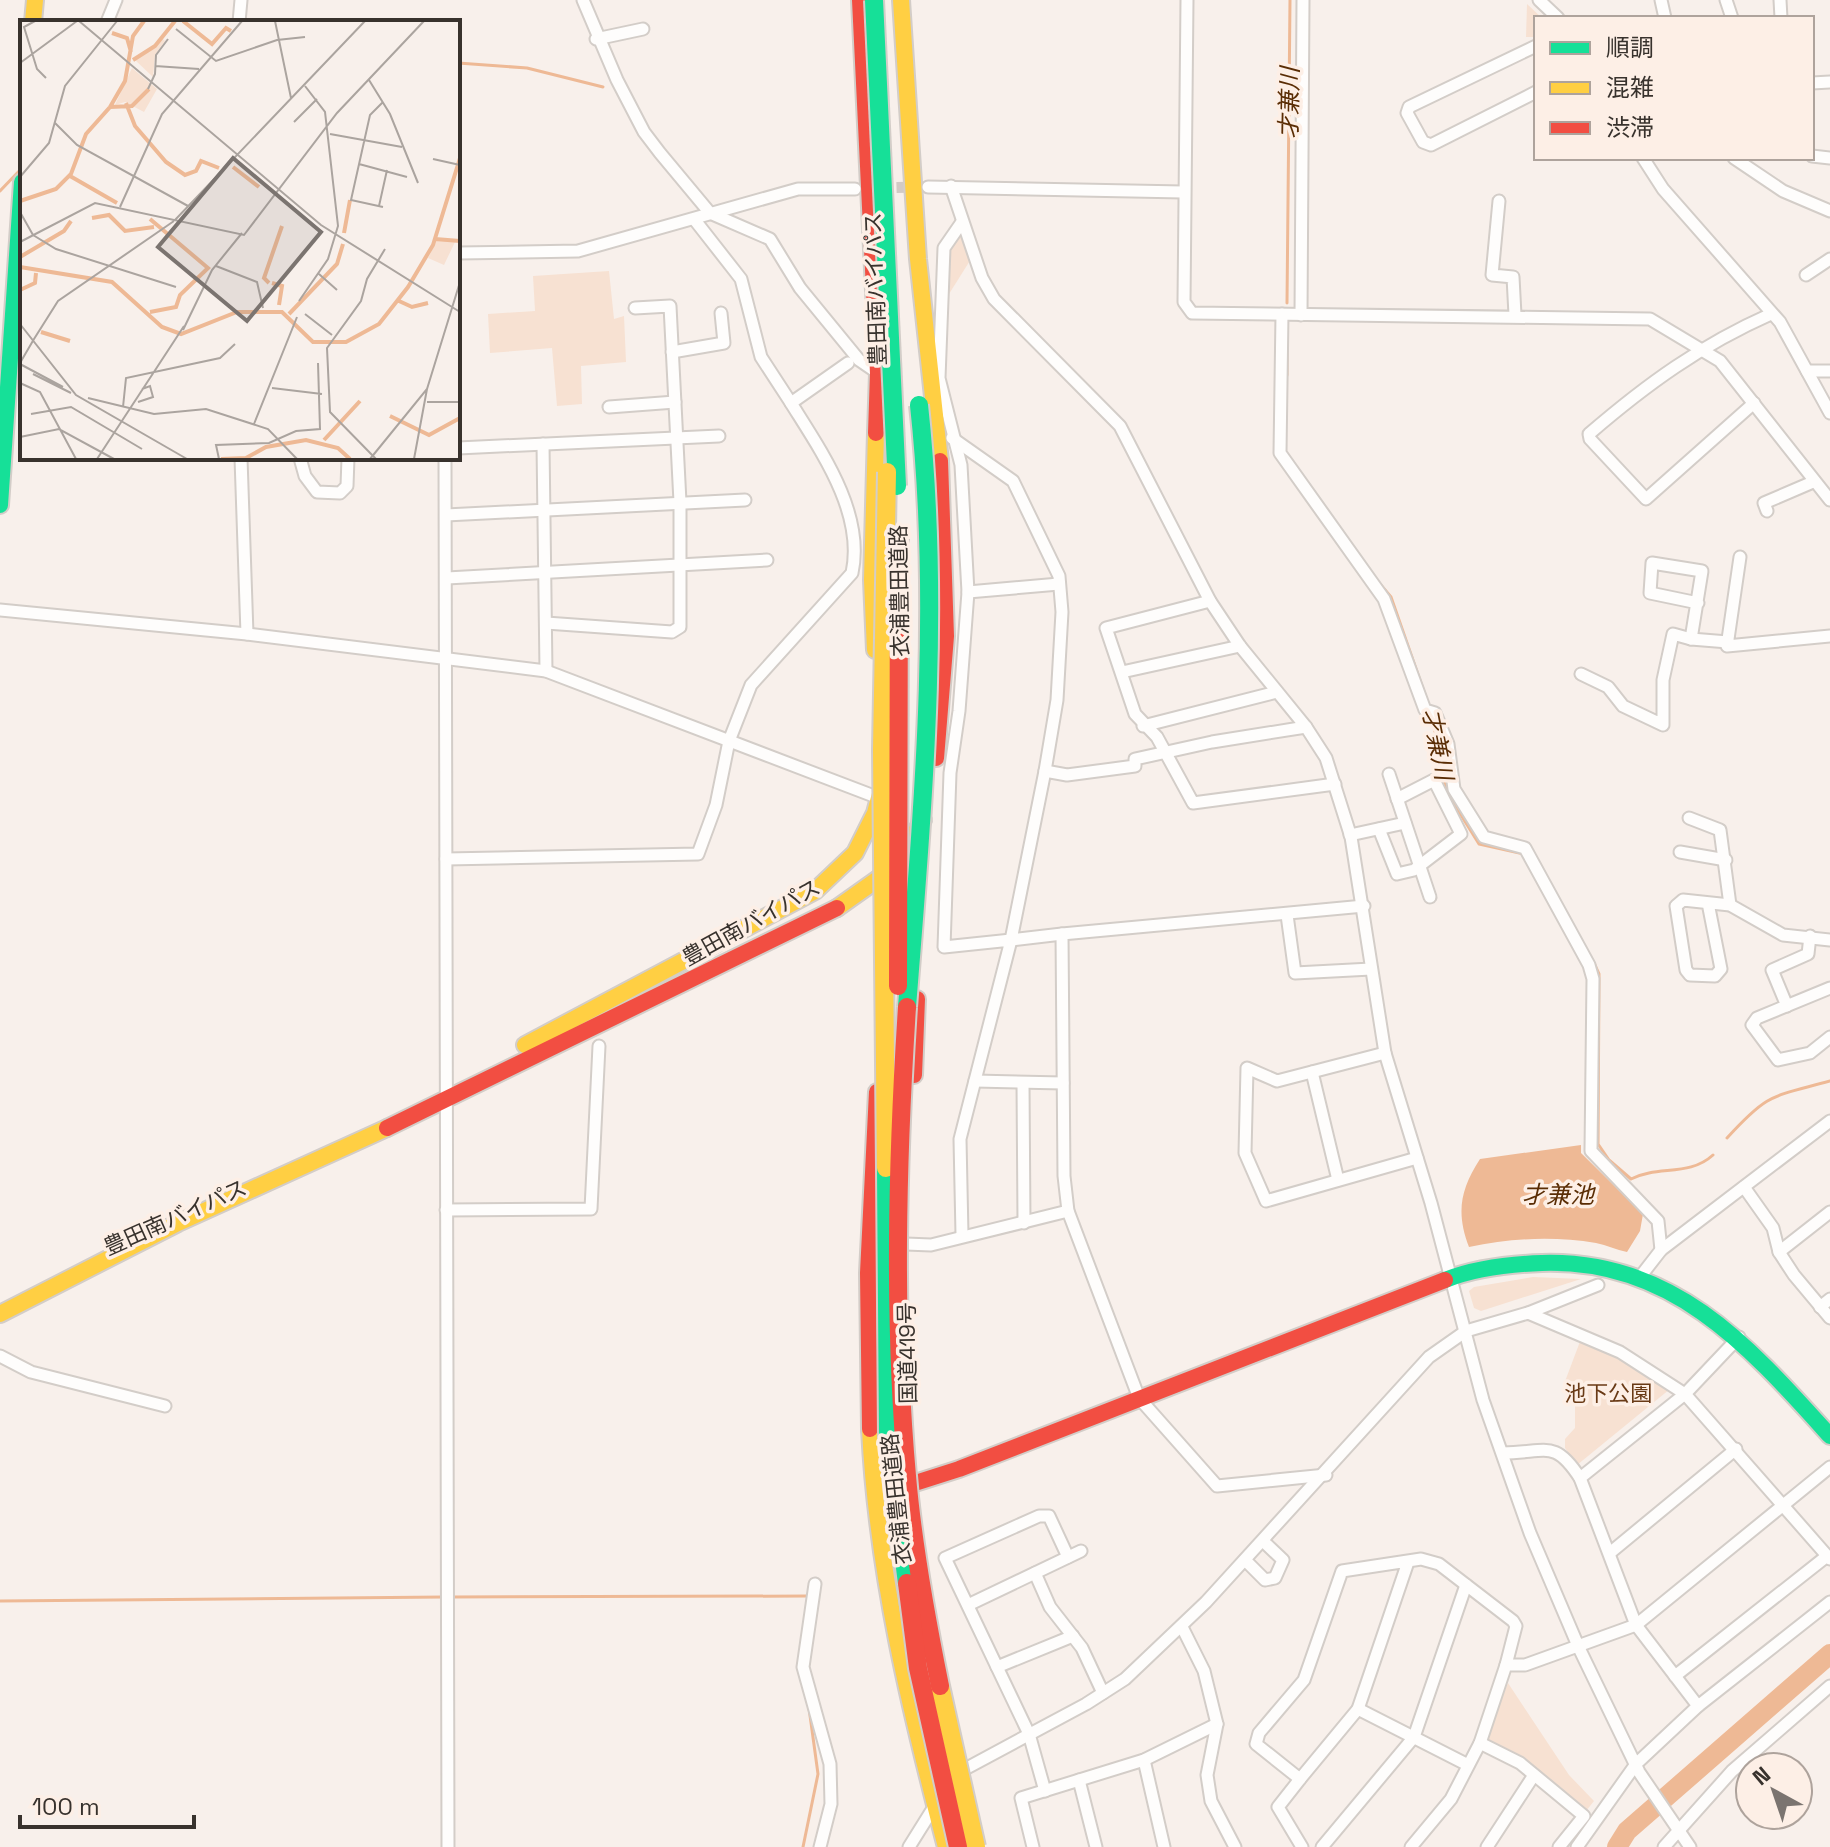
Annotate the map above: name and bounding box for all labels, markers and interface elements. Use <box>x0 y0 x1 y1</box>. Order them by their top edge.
legend <box>1534 16 1814 160</box>
inset map <box>20 20 460 460</box>
text: 順調 <box>1606 32 1654 63</box>
water label: 才兼川 <box>1273 64 1305 139</box>
text: 混雑 <box>1606 72 1654 103</box>
text: 渋滞 <box>1606 112 1654 143</box>
street label: 豊田南バイパス <box>858 212 892 366</box>
street label: 衣浦豊田道路 <box>884 525 914 657</box>
water label: 才兼川 <box>1416 706 1461 785</box>
street label: 豊田南バイパス <box>677 873 825 971</box>
street label: 豊田南バイパス <box>99 1173 251 1261</box>
water label: 才兼池 <box>1522 1179 1596 1210</box>
street label: 国道419号 <box>892 1302 922 1404</box>
park label: 池下公園 <box>1564 1379 1652 1407</box>
street label: 衣浦豊田道路 <box>875 1432 917 1566</box>
north arrow <box>1734 1751 1814 1831</box>
text: N <box>1746 1760 1776 1791</box>
scale bar <box>20 1779 194 1829</box>
text: 100 m <box>32 1791 100 1822</box>

